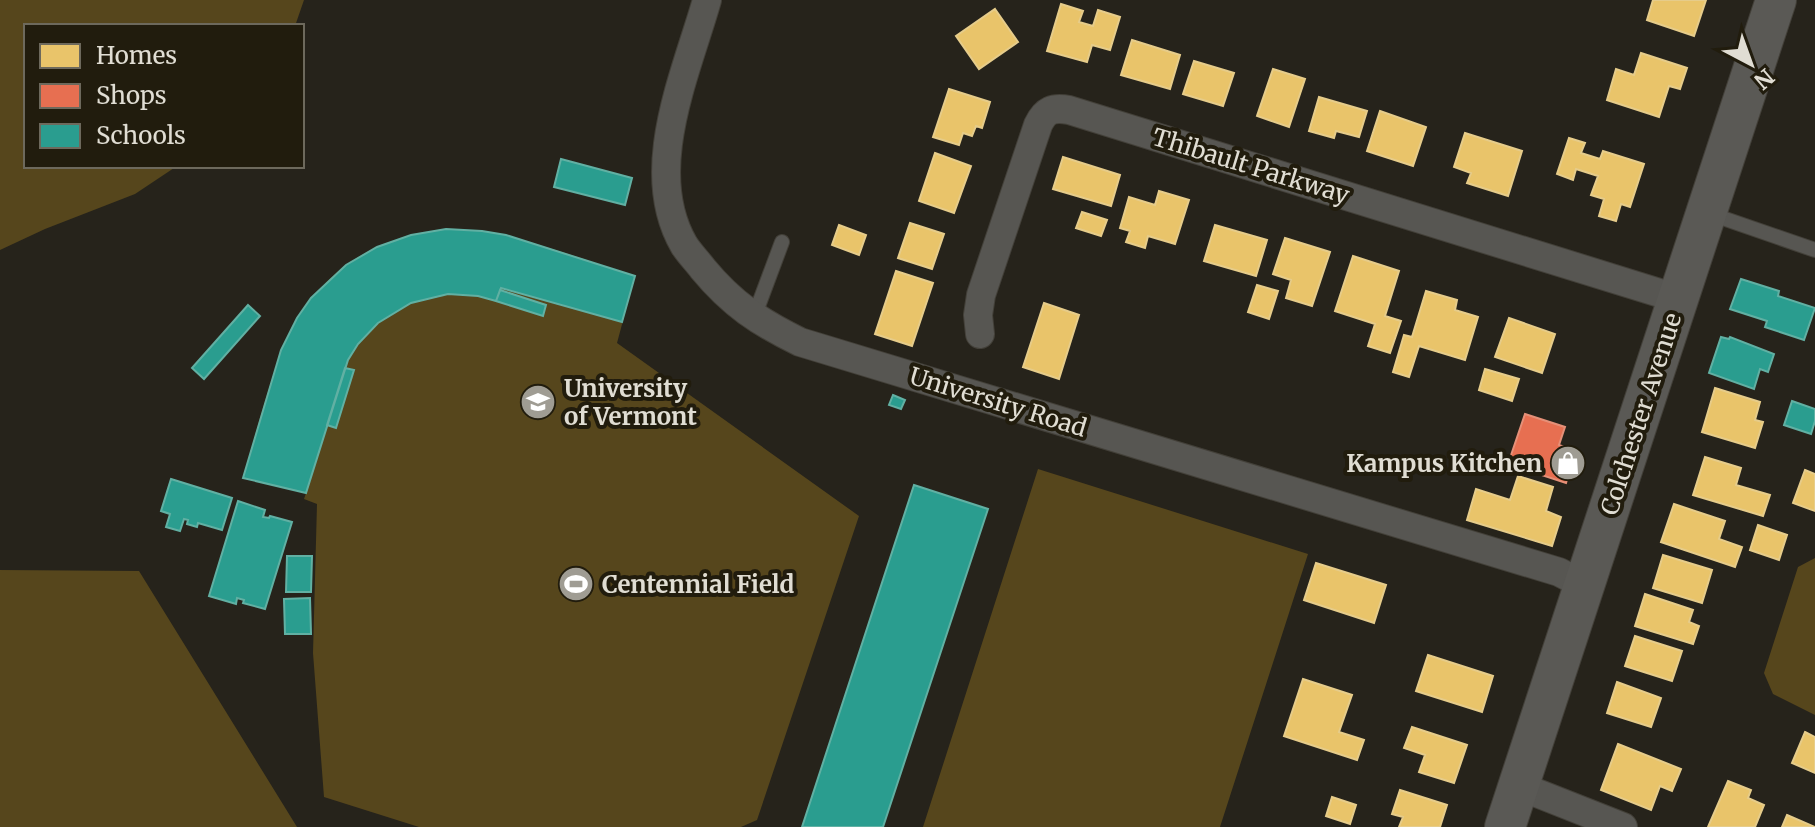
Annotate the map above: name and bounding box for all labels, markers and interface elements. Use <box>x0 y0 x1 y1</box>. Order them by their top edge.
legend <box>24 24 304 168</box>
north arrow <box>1711 24 1791 104</box>
text: Homes <box>96 40 177 71</box>
text: N <box>1748 63 1780 96</box>
text: Shops <box>96 80 167 111</box>
text: Schools <box>96 120 186 151</box>
street label: Thibault Parkway <box>1149 121 1353 211</box>
street label: Colchester Avenue <box>1594 309 1688 519</box>
street label: University Road <box>906 360 1090 444</box>
place label: University of Vermont <box>564 373 697 432</box>
school or university icon: University of Vermont <box>519 383 557 421</box>
shop icon: Kampus Kitchen <box>1549 444 1587 482</box>
place label: Kampus Kitchen <box>1346 448 1542 479</box>
sports icon: Centennial Field <box>557 565 595 603</box>
place label: Centennial Field <box>602 569 795 600</box>

